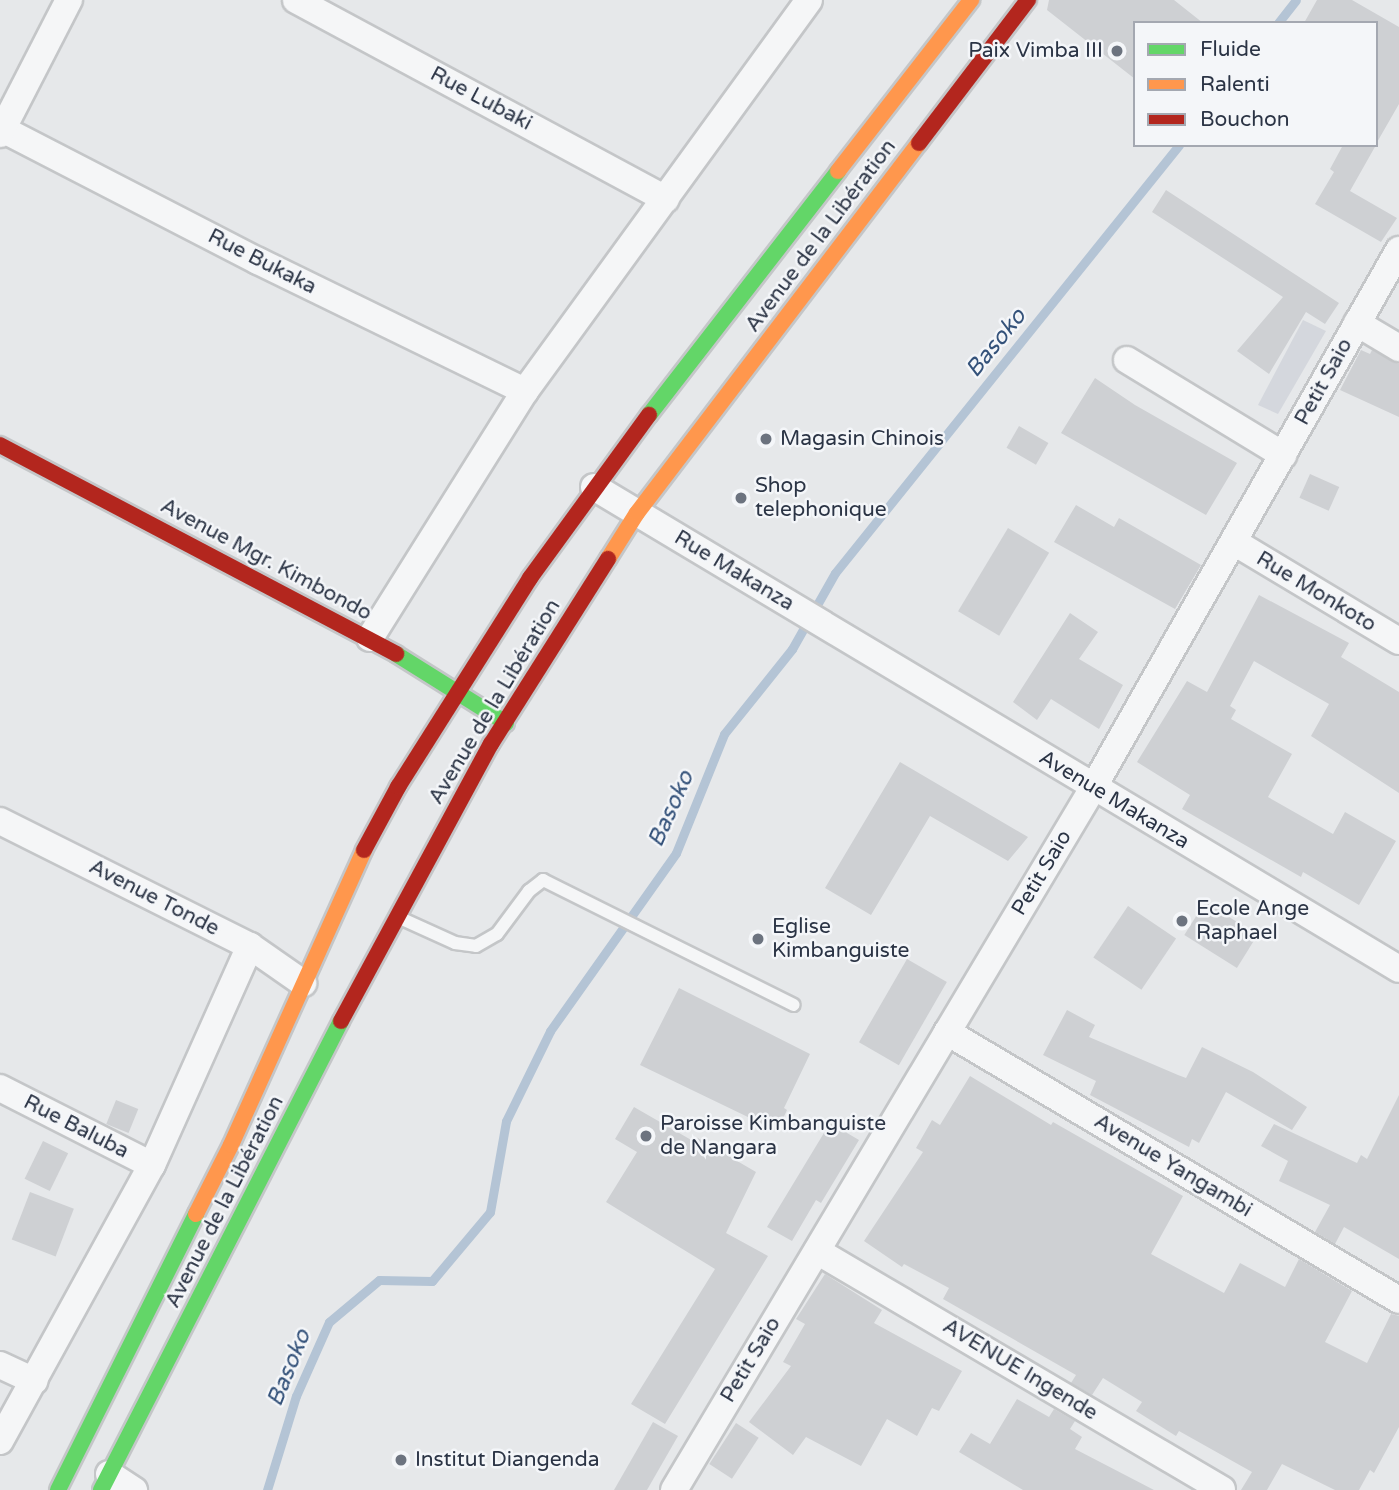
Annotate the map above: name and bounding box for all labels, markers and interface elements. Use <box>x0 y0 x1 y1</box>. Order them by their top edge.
legend <box>1133 21 1378 147</box>
text: Fluide <box>1200 37 1261 62</box>
place label: Paix Vimba III <box>968 38 1103 64</box>
marker: Paix Vimba III <box>1109 43 1125 59</box>
street label: Rue Lubaki <box>426 62 536 136</box>
text: Ralenti <box>1200 72 1270 97</box>
text: Bouchon <box>1200 107 1290 132</box>
street label: Avenue de la Libération <box>740 135 902 337</box>
street label: Rue Bukaka <box>204 224 320 300</box>
water label: Basoko <box>960 303 1032 383</box>
street label: Petit Saio <box>1290 334 1358 430</box>
place label: Magasin Chinois <box>780 426 944 452</box>
marker: Magasin Chinois <box>758 431 774 447</box>
place label: Shop telephonique <box>755 473 887 523</box>
marker: Shop telephonique <box>733 490 749 506</box>
street label: Avenue Mgr. Kimbondo <box>156 494 376 626</box>
street label: Rue Makanza <box>670 525 798 617</box>
street label: Rue Monkoto <box>1252 546 1380 638</box>
street label: Avenue de la Libération <box>424 595 566 809</box>
street label: Avenue Makanza <box>1034 745 1194 855</box>
water label: Basoko <box>642 767 700 851</box>
street label: Petit Saio <box>1007 826 1077 920</box>
street label: Avenue Tonde <box>85 854 223 942</box>
place label: Ecole Ange Raphael <box>1196 896 1309 946</box>
marker: Ecole Ange Raphael <box>1174 913 1190 929</box>
place label: Eglise Kimbanguiste <box>772 914 909 964</box>
marker: Eglise Kimbanguiste <box>750 931 766 947</box>
street label: Rue Baluba <box>19 1090 133 1164</box>
street label: Avenue de la Libération <box>161 1092 289 1312</box>
street label: Avenue Yangambi <box>1089 1109 1257 1223</box>
place label: Paroisse Kimbanguiste de Nangara <box>660 1111 886 1161</box>
marker: Paroisse Kimbanguiste de Nangara <box>638 1128 654 1144</box>
street label: Petit Saio <box>716 1313 786 1407</box>
street label: AVENUE Ingende <box>938 1314 1102 1426</box>
water label: Basoko <box>261 1326 317 1410</box>
place label: Institut Diangenda <box>415 1447 599 1473</box>
marker: Institut Diangenda <box>393 1452 409 1468</box>

